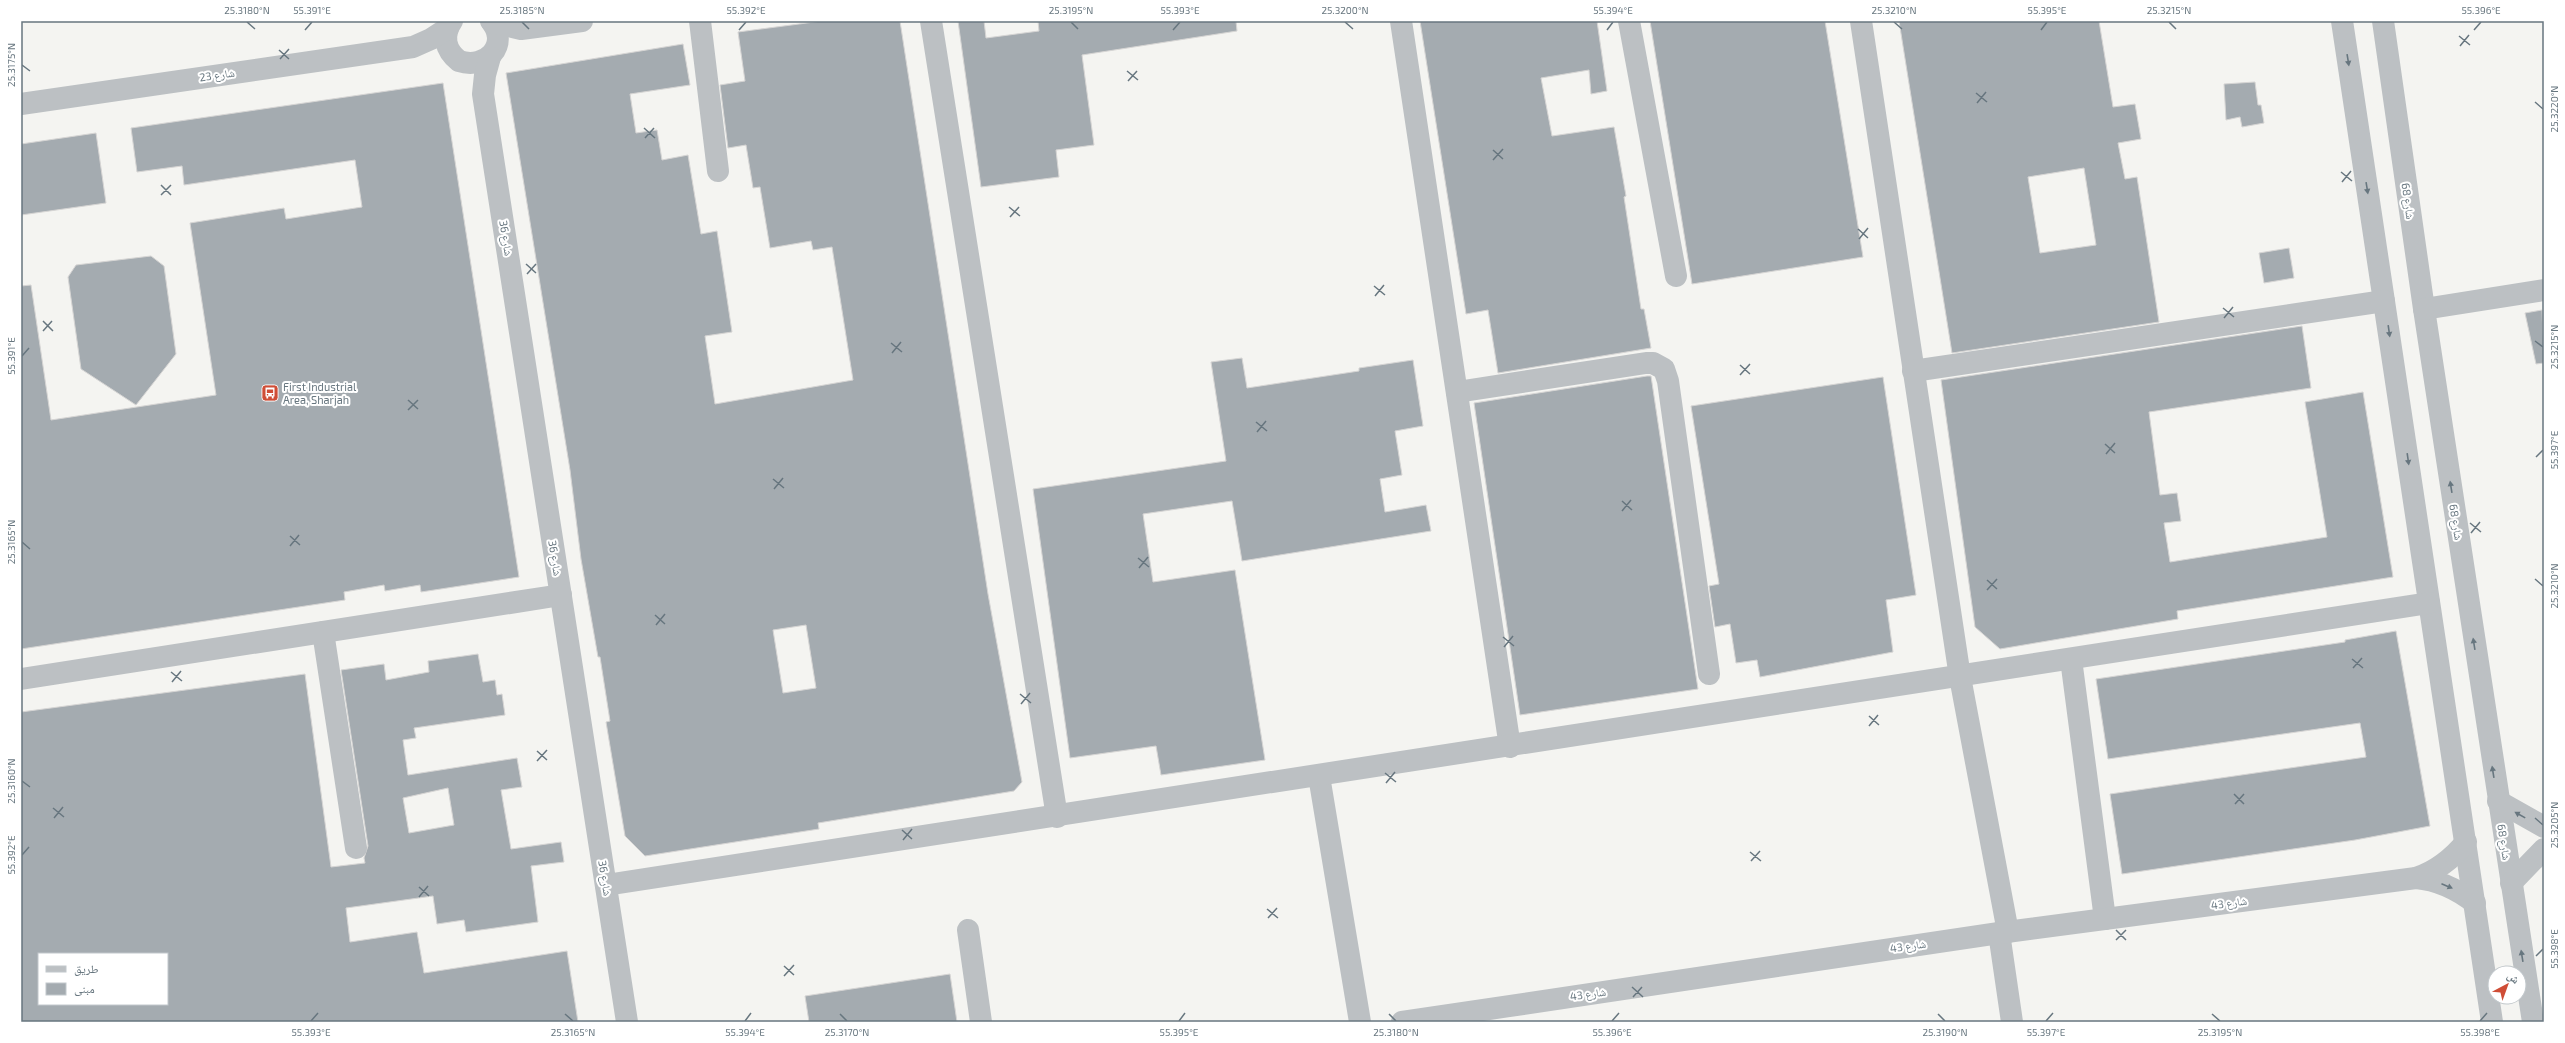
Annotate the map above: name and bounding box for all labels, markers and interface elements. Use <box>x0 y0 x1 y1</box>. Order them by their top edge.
text: 25.3180°N <box>224 4 270 16</box>
text: 55.391°E <box>293 4 331 16</box>
text: 25.3185°N <box>500 4 544 16</box>
text: 55.392°E <box>726 4 766 16</box>
text: 25.3195°N <box>1049 4 1093 16</box>
text: 55.393°E <box>1160 4 1200 16</box>
text: 25.3200°N <box>1321 4 1369 16</box>
text: 55.394°E <box>1593 4 1633 16</box>
text: 25.3210°N <box>1871 4 1917 16</box>
text: 55.395°E <box>2028 4 2067 16</box>
text: 25.3215°N <box>2147 4 2191 16</box>
text: 55.396°E <box>2461 4 2501 16</box>
text: 25.3175°N <box>5 43 17 87</box>
one-way arrow <box>2345 53 2351 66</box>
street label: شارع 23 <box>198 66 236 84</box>
text: 25.3220°N <box>2548 86 2560 132</box>
one-way arrow <box>2364 182 2370 194</box>
street label: شارع 68 <box>2399 182 2417 220</box>
street label: شارع 36 <box>496 219 516 257</box>
one-way arrow <box>2386 324 2392 337</box>
text: 25.3215°N <box>2548 325 2560 369</box>
text: 55.391°E <box>5 337 17 375</box>
place label: First Industrial Area, Sharjah <box>283 380 357 407</box>
bus stop icon: First Industrial Area, Sharjah <box>260 383 280 403</box>
text: 55.397°E <box>2548 430 2560 469</box>
one-way arrow <box>2405 453 2411 465</box>
one-way arrow <box>2448 481 2454 493</box>
street label: شارع 68 <box>2446 503 2466 541</box>
text: 25.3165°N <box>5 520 17 564</box>
street label: شارع 36 <box>545 539 565 577</box>
text: 25.3210°N <box>2548 563 2560 609</box>
one-way arrow <box>2471 637 2477 650</box>
text: 25.3160°N <box>5 758 17 804</box>
one-way arrow <box>2490 766 2496 778</box>
text: 25.3205°N <box>2548 802 2560 848</box>
one-way arrow <box>2514 812 2526 819</box>
street label: شارع 68 <box>2494 823 2514 861</box>
text: 55.392°E <box>5 835 17 875</box>
street label: شارع 36 <box>595 859 615 897</box>
one-way arrow <box>2442 883 2454 889</box>
street label: شارع 43 <box>2210 894 2248 912</box>
text: 55.398°E <box>2548 929 2560 969</box>
street label: شارع 43 <box>1889 937 1927 955</box>
one-way arrow <box>2519 950 2525 962</box>
legend <box>38 953 168 1005</box>
text: طريق <box>74 961 99 976</box>
north arrow <box>2487 965 2527 1005</box>
text: ش <box>2504 968 2523 988</box>
text: مبنى <box>74 981 95 996</box>
street label: شارع 43 <box>1569 985 1607 1003</box>
text: 55.393°E <box>291 1026 331 1038</box>
text: 25.3165°N <box>551 1026 595 1038</box>
text: 55.394°E <box>725 1026 765 1038</box>
text: 25.3170°N <box>825 1026 869 1038</box>
text: 55.395°E <box>1160 1026 1199 1038</box>
text: 25.3180°N <box>1373 1026 1419 1038</box>
text: 55.396°E <box>1592 1026 1632 1038</box>
text: 25.3190°N <box>1922 1026 1968 1038</box>
text: 55.397°E <box>2027 1026 2066 1038</box>
text: 25.3195°N <box>2198 1026 2242 1038</box>
text: 55.398°E <box>2460 1026 2500 1038</box>

